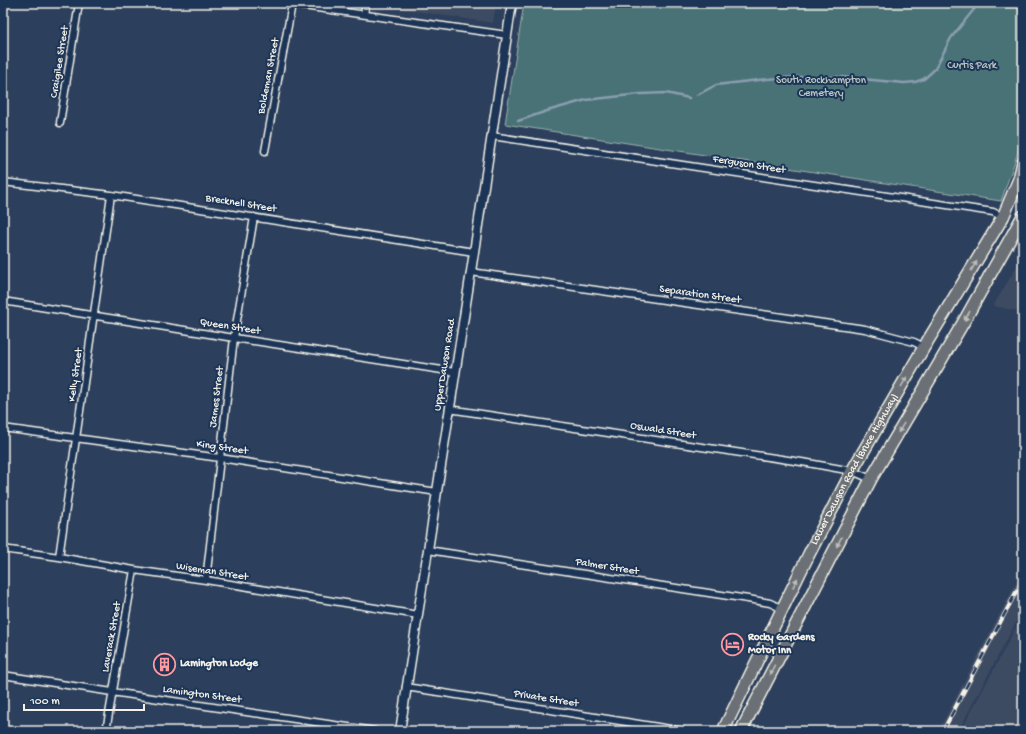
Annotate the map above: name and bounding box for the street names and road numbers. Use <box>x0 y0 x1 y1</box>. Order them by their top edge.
street label: Craigilee Street <box>48 24 72 99</box>
street label: Boldeman Street <box>256 36 283 116</box>
street label: Ferguson Street <box>711 153 788 177</box>
street label: Brecknell Street <box>204 192 279 216</box>
street label: Separation Street <box>659 283 743 307</box>
street label: Queen Street <box>199 316 263 338</box>
street label: Upper Dawson Road <box>432 317 458 412</box>
street label: Kelly Street <box>66 346 86 403</box>
street label: James Street <box>207 364 227 428</box>
street label: Lower Dawson Road (Bruce Highway) <box>809 392 901 547</box>
street label: Oswald Street <box>629 420 698 442</box>
street label: King Street <box>195 438 250 458</box>
street label: Palmer Street <box>574 556 641 578</box>
street label: Wiseman Street <box>175 560 250 584</box>
street label: Laverack Street <box>100 599 124 673</box>
street label: Lamington Street <box>162 684 244 707</box>
street label: Private Street <box>512 688 581 710</box>

